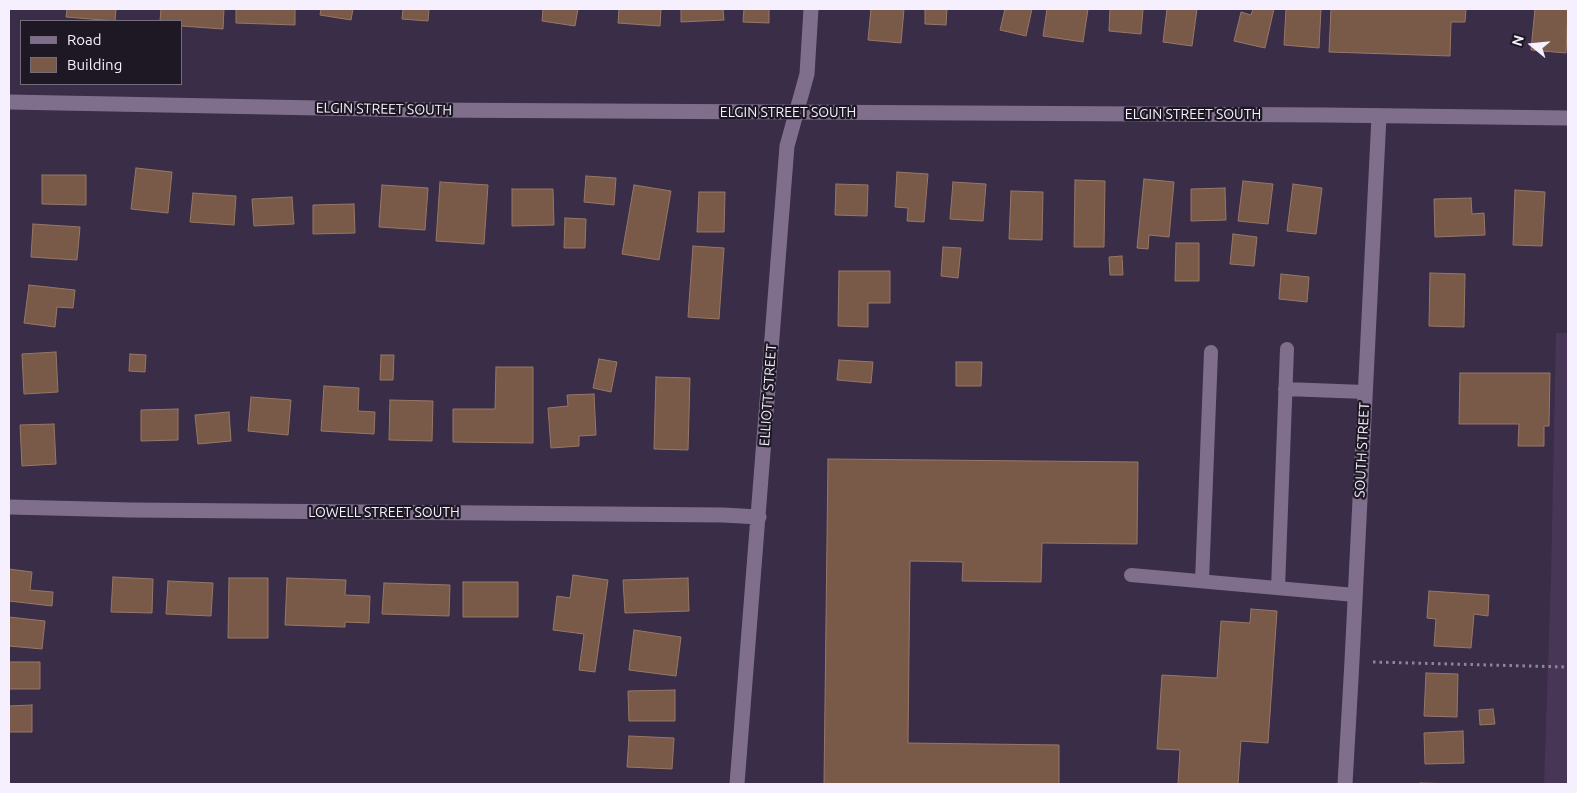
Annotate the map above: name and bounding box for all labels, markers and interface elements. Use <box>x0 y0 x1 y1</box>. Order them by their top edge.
legend <box>20 20 182 85</box>
north arrow <box>1507 20 1557 70</box>
text: Road <box>67 31 102 48</box>
text: N <box>1508 33 1527 48</box>
text: Building <box>67 56 122 73</box>
street label: ELGIN STREET SOUTH <box>316 99 452 119</box>
street label: ELGIN STREET SOUTH <box>720 104 856 120</box>
street label: ELGIN STREET SOUTH <box>1125 106 1261 122</box>
street label: ELLIOTT STREET <box>756 343 780 447</box>
street label: SOUTH STREET <box>1351 402 1373 498</box>
street label: LOWELL STREET SOUTH <box>308 504 460 520</box>

